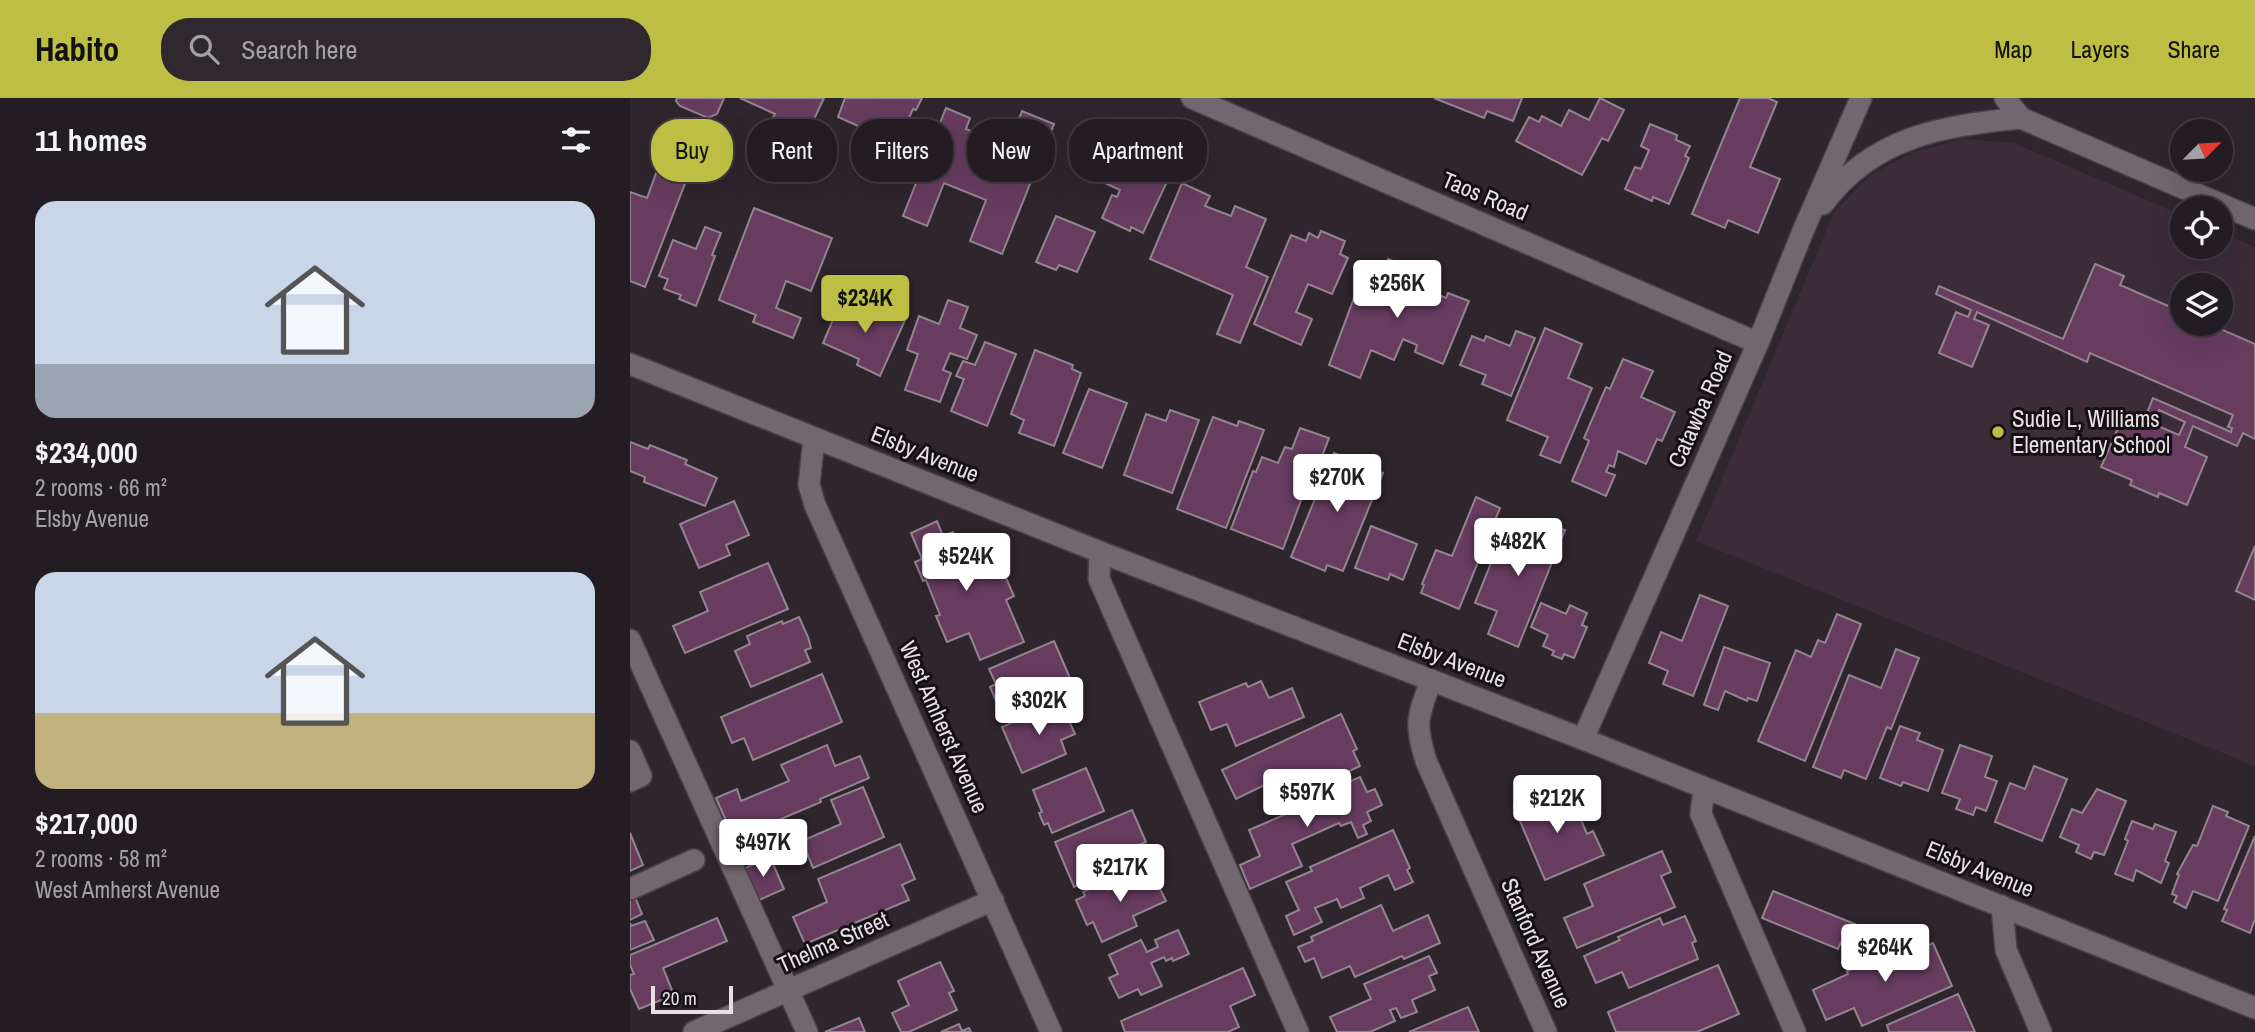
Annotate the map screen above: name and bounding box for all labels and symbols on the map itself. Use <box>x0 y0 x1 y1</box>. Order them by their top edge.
north arrow <box>2170 119 2233 182</box>
street label: Taos Road <box>1437 164 1533 227</box>
pin: $256K <box>1348 260 1446 320</box>
pin: $234K <box>816 275 914 335</box>
street label: Catawba Road <box>1660 346 1739 472</box>
place label: Sudie L, Williams Elementary School <box>2012 403 2170 460</box>
street label: Elsby Avenue <box>867 418 984 489</box>
marker: Sudie L, Williams Elementary School <box>1990 424 2006 440</box>
pin: $270K <box>1288 454 1386 514</box>
pin: $482K <box>1469 518 1567 578</box>
pin: $524K <box>917 533 1015 593</box>
street label: Elsby Avenue <box>1393 625 1511 694</box>
street label: West Amherst Avenue <box>893 636 996 818</box>
pin: $302K <box>990 678 1088 737</box>
pin: $597K <box>1258 770 1356 829</box>
pin: $212K <box>1508 776 1606 835</box>
pin: $497K <box>714 820 812 879</box>
street label: Elsby Avenue <box>1922 833 2039 904</box>
pin: $217K <box>1071 844 1169 904</box>
street label: Stanford Avenue <box>1494 873 1579 1013</box>
street label: Thelma Street <box>772 903 893 980</box>
pin: $264K <box>1836 924 1934 984</box>
scale bar <box>651 983 733 1015</box>

